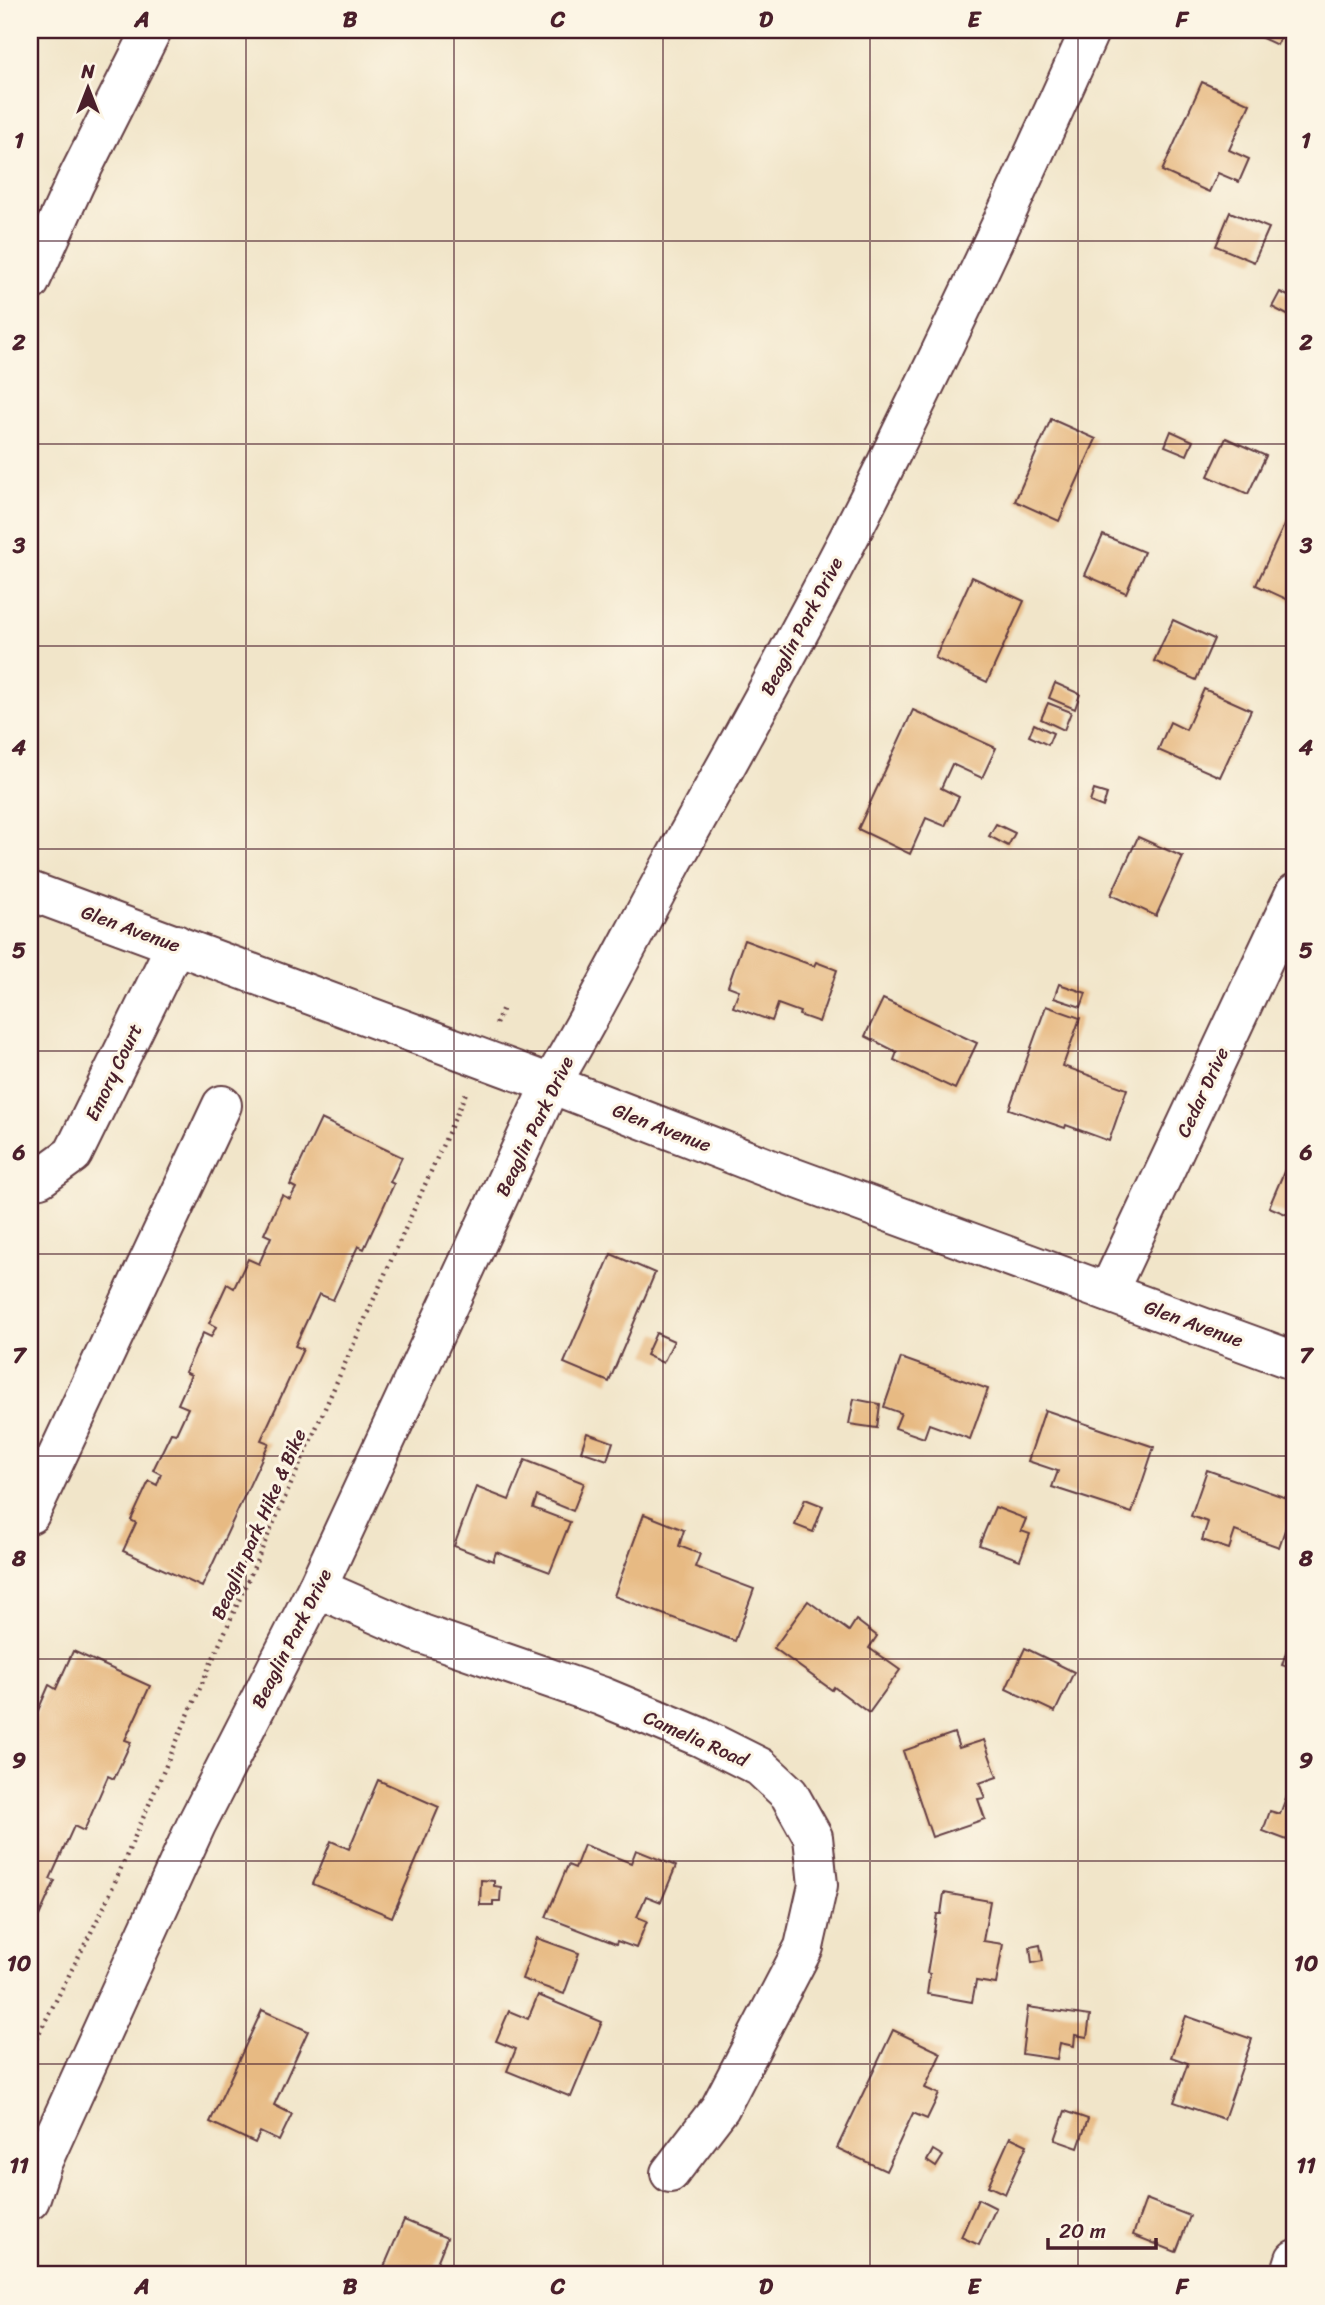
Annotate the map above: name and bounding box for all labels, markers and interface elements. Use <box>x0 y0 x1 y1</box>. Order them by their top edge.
text: A <box>133 0 150 40</box>
text: B <box>343 0 358 40</box>
text: C <box>550 0 566 40</box>
text: D <box>759 0 774 40</box>
text: E <box>968 0 983 40</box>
text: F <box>1175 0 1190 40</box>
north arrow <box>52 52 122 122</box>
text: N <box>80 55 95 88</box>
text: 1 <box>14 120 24 161</box>
text: 1 <box>1301 120 1311 161</box>
text: 2 <box>11 322 26 363</box>
text: 2 <box>1298 322 1313 363</box>
text: 3 <box>12 525 26 566</box>
text: 3 <box>1299 525 1313 566</box>
street label: Beaglin Park Drive <box>751 551 852 702</box>
text: 4 <box>11 727 27 768</box>
text: 4 <box>1298 727 1314 768</box>
street label: Glen Avenue <box>77 895 185 962</box>
text: 5 <box>12 930 26 971</box>
text: 5 <box>1299 930 1313 971</box>
street label: Emory Court <box>76 1018 151 1127</box>
street label: Cedar Drive <box>1167 1041 1238 1143</box>
street label: Beaglin Park Drive <box>486 1050 583 1202</box>
street label: Glen Avenue <box>608 1094 716 1161</box>
text: 6 <box>11 1132 26 1173</box>
text: 6 <box>1298 1132 1313 1173</box>
street label: Glen Avenue <box>1140 1290 1248 1357</box>
text: 7 <box>12 1335 27 1376</box>
text: 7 <box>1299 1335 1314 1376</box>
street label: Beaglin park Hike & Bike <box>201 1423 316 1625</box>
text: 8 <box>11 1538 26 1579</box>
text: 8 <box>1298 1538 1313 1579</box>
street label: Beaglin Park Drive <box>242 1563 341 1714</box>
street label: Camelia Road <box>638 1701 755 1777</box>
text: 9 <box>12 1740 26 1781</box>
text: 9 <box>1299 1740 1313 1781</box>
text: 10 <box>7 1943 32 1984</box>
text: 10 <box>1294 1943 1319 1984</box>
text: 11 <box>9 2145 29 2186</box>
text: 11 <box>1296 2145 1316 2186</box>
scale bar <box>1048 2207 1157 2251</box>
text: 20 m <box>1059 2212 1106 2250</box>
text: A <box>133 2266 150 2305</box>
text: B <box>343 2266 358 2305</box>
text: C <box>550 2266 566 2305</box>
text: D <box>759 2266 774 2305</box>
text: E <box>968 2266 983 2305</box>
text: F <box>1175 2266 1190 2305</box>

